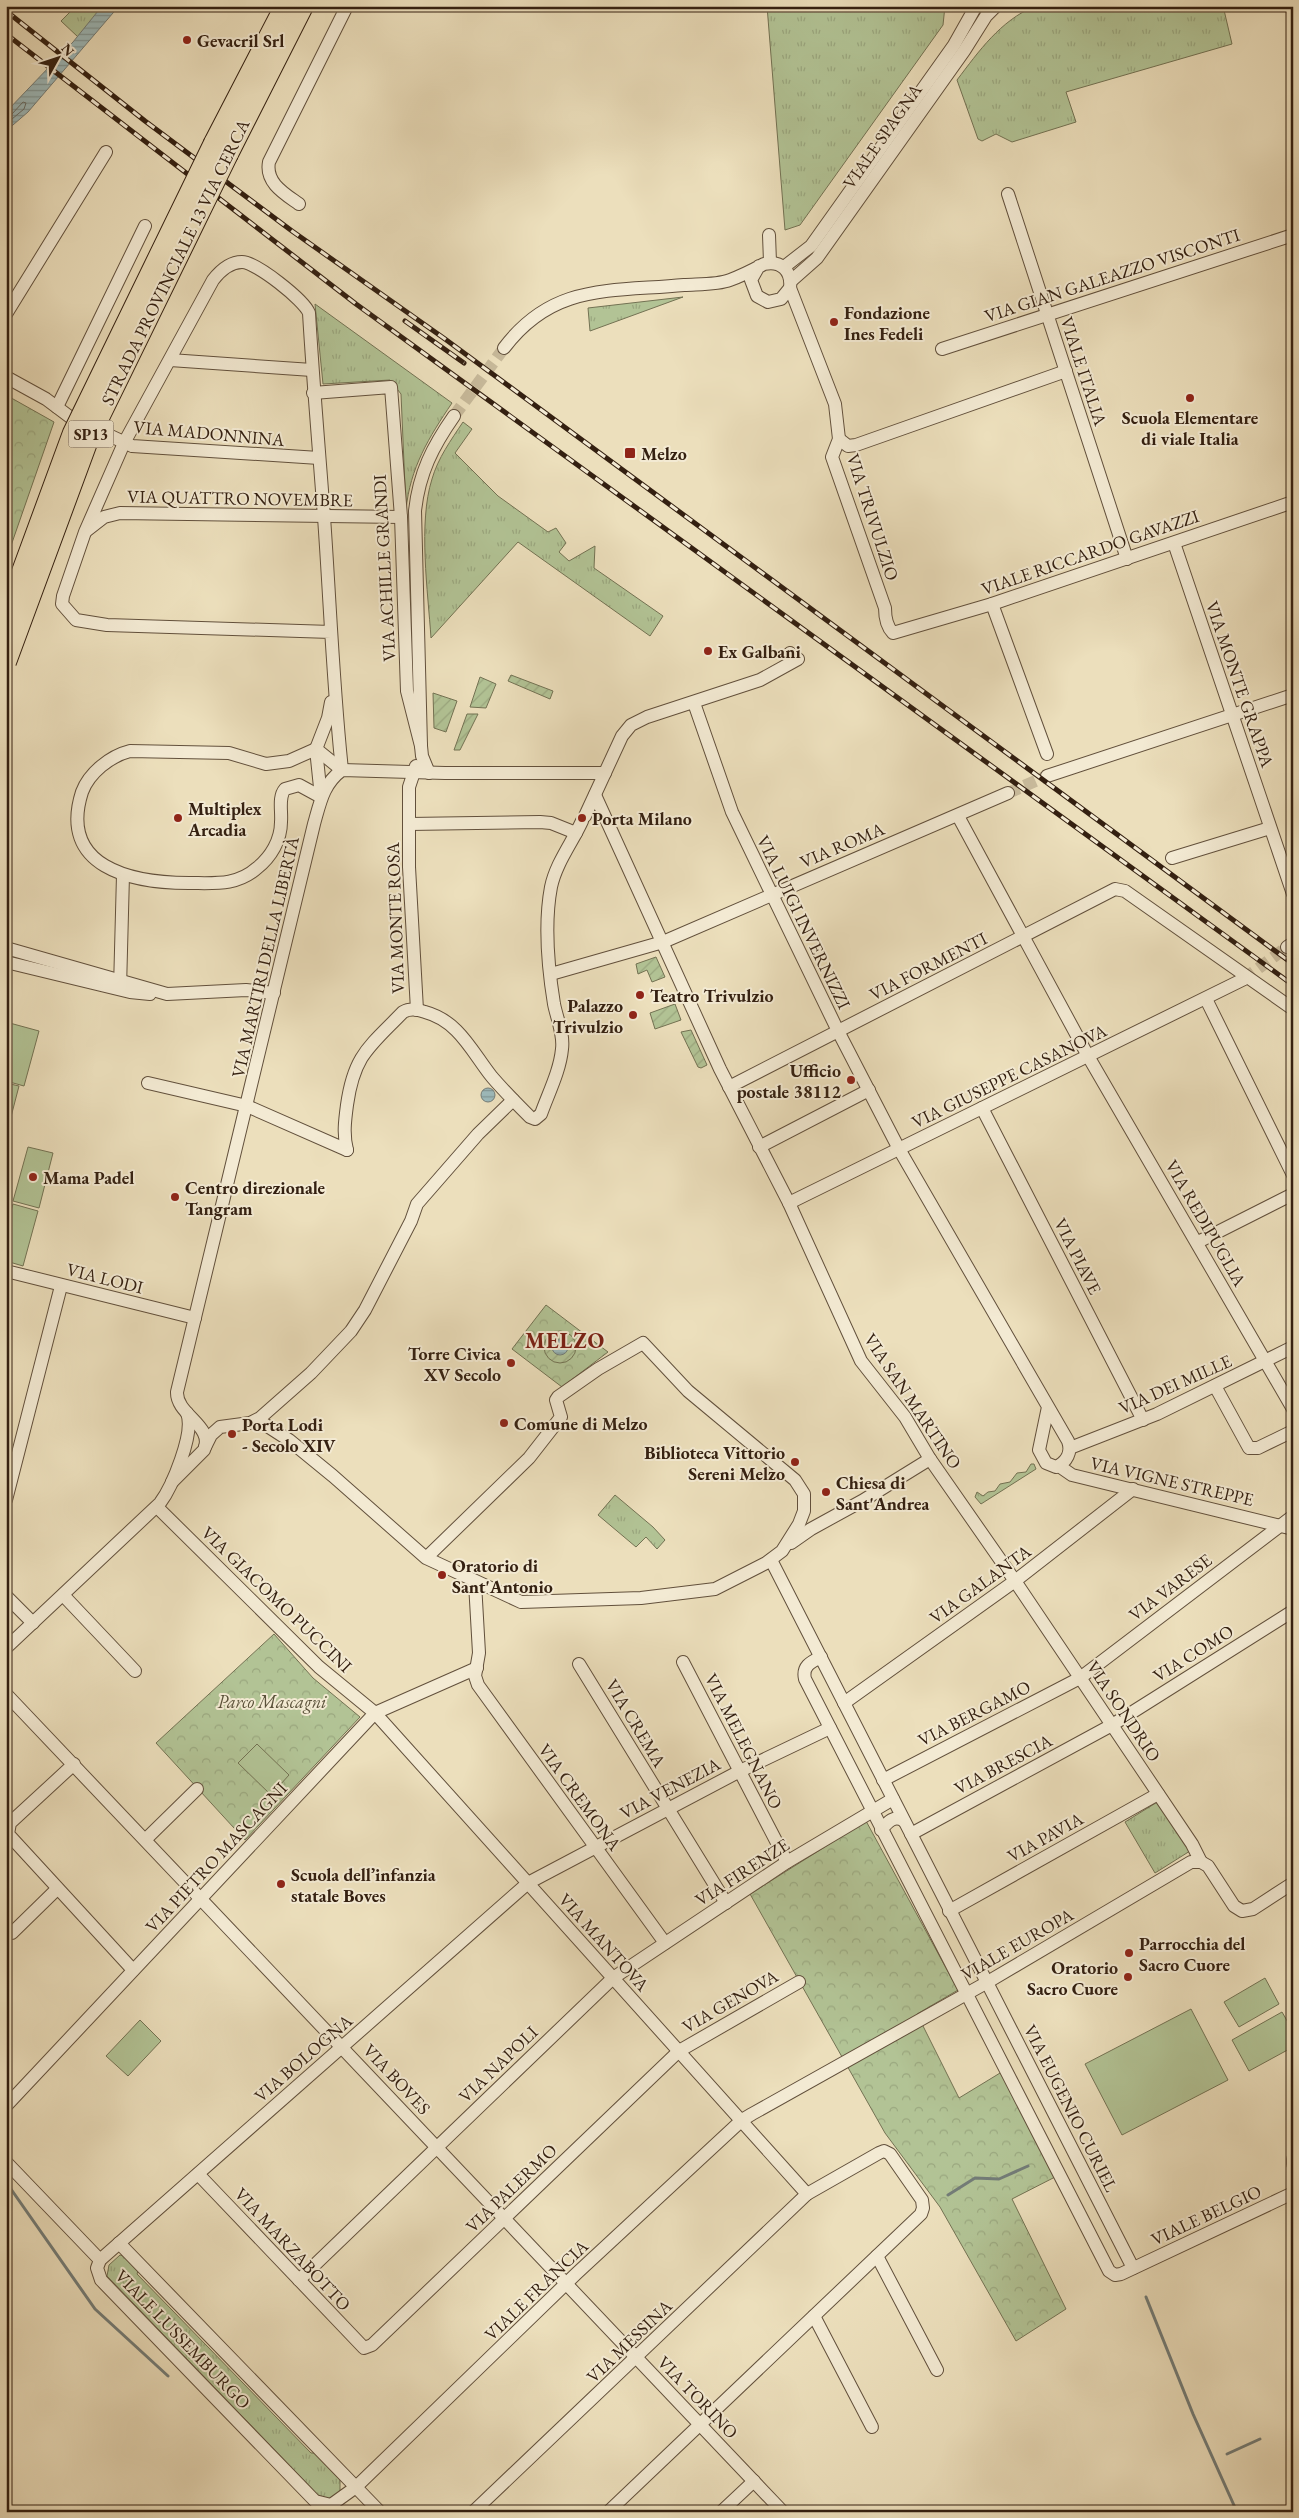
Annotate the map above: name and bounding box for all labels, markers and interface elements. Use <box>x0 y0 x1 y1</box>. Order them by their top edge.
place label: Gevacril Srl <box>197 29 284 52</box>
north arrow <box>32 32 82 82</box>
marker: Gevacril Srl <box>181 34 193 46</box>
text: N <box>57 40 79 60</box>
street label: VIALE SPAGNA <box>837 78 927 193</box>
street label: STRADA PROVINCIALE 13 VIA CERCA <box>95 115 255 409</box>
street label: VIA GIAN GALEAZZO VISCONTI <box>981 223 1243 327</box>
place label: Fondazione Ines Fedeli <box>844 301 930 345</box>
street label: VIALE ITALIA <box>1056 314 1113 429</box>
marker: Fondazione Ines Fedeli <box>828 316 840 328</box>
marker: Scuola Elementare di viale Italia <box>1184 392 1196 404</box>
place label: Scuola Elementare di viale Italia <box>1122 406 1259 450</box>
street label: VIA MADONNINA <box>132 415 286 451</box>
road number: SP13 <box>68 420 114 448</box>
place label: Melzo <box>641 442 687 465</box>
marker: Melzo <box>623 446 637 460</box>
street label: VIA TRIVULZIO <box>842 451 904 583</box>
street label: VIA ACHILLE GRANDI <box>368 474 400 662</box>
street label: VIA QUATTRO NOVEMBRE <box>127 485 353 511</box>
street label: VIALE RICCARDO GAVAZZI <box>978 504 1202 600</box>
street label: VIA MONTE GRAPPA <box>1201 598 1279 771</box>
place label: Ex Galbani <box>718 640 801 663</box>
marker: Ex Galbani <box>702 645 714 657</box>
place label: Multiplex Arcadia <box>187 797 262 841</box>
place label: Porta Milano <box>592 807 692 830</box>
marker: Multiplex Arcadia <box>172 812 184 824</box>
marker: Porta Milano <box>576 812 588 824</box>
street label: VIA ROMA <box>796 817 888 873</box>
street label: VIA LUIGI INVERNIZZI <box>752 831 856 1013</box>
street label: VIA MARTIRI DELLA LIBERTÀ <box>226 834 304 1080</box>
street label: VIA MONTE ROSA <box>381 841 409 994</box>
street label: VIA FORMENTI <box>865 926 991 1006</box>
place label: Teatro Trivulzio <box>650 984 774 1007</box>
marker: Teatro Trivulzio <box>634 989 646 1001</box>
place label: Palazzo Trivulzio <box>553 994 623 1038</box>
marker: Palazzo Trivulzio <box>627 1009 639 1021</box>
street label: VIA GIUSEPPE CASANOVA <box>908 1018 1111 1133</box>
place label: Ufficio postale 38112 <box>737 1059 841 1103</box>
marker: Ufficio postale 38112 <box>845 1074 857 1086</box>
street label: VIA REDIPUGLIA <box>1160 1156 1252 1291</box>
place label: Mama Padel <box>43 1166 134 1189</box>
marker: Mama Padel <box>27 1171 39 1183</box>
place label: Centro direzionale Tangram <box>185 1176 326 1220</box>
marker: Centro direzionale Tangram <box>169 1191 181 1203</box>
street label: VIA PIAVE <box>1049 1214 1107 1298</box>
street label: VIA LODI <box>64 1257 146 1299</box>
district label: MELZO <box>525 1326 605 1355</box>
street label: VIA SAN MARTINO <box>859 1329 967 1473</box>
place label: Torre Civica XV Secolo <box>408 1342 501 1386</box>
street label: VIA DEI MILLE <box>1115 1349 1235 1419</box>
marker: Torre Civica XV Secolo <box>505 1357 517 1369</box>
place label: Comune di Melzo <box>514 1412 647 1435</box>
place label: Porta Lodi - Secolo XIV <box>242 1413 336 1457</box>
marker: Comune di Melzo <box>498 1417 510 1429</box>
marker: Porta Lodi - Secolo XIV <box>226 1428 238 1440</box>
place label: Biblioteca Vittorio Sereni Melzo <box>644 1441 785 1485</box>
street label: VIA VIGNE STREPPE <box>1088 1451 1256 1511</box>
marker: Biblioteca Vittorio Sereni Melzo <box>789 1456 801 1468</box>
place label: Chiesa di Sant'Andrea <box>836 1471 930 1515</box>
marker: Chiesa di Sant'Andrea <box>820 1486 832 1498</box>
street label: VIA GIACOMO PUCCINI <box>197 1521 357 1677</box>
street label: VIA GALANTA <box>925 1539 1036 1629</box>
street label: VIA VARESE <box>1124 1548 1216 1626</box>
place label: Oratorio di Sant'Antonio <box>452 1554 553 1598</box>
marker: Oratorio di Sant'Antonio <box>436 1569 448 1581</box>
street label: VIA COMO <box>1148 1619 1238 1687</box>
street label: VIA SONDRIO <box>1082 1656 1166 1766</box>
street label: VIA MELEGNANO <box>700 1669 788 1813</box>
street label: VIA CREMA <box>601 1675 672 1772</box>
street label: VIA BERGAMO <box>914 1675 1034 1751</box>
park label: Parco Mascagni <box>218 1690 327 1714</box>
street label: VIA BRESCIA <box>950 1728 1056 1799</box>
street label: VIA CREMONA <box>533 1739 627 1855</box>
street label: VIA VENEZIA <box>616 1752 725 1824</box>
street label: VIA PIETRO MASCAGNI <box>140 1777 292 1937</box>
street label: VIA PAVIA <box>1003 1807 1087 1867</box>
street label: VIA FIRENZE <box>691 1833 793 1911</box>
place label: Scuola dell’infanzia statale Boves <box>291 1863 436 1907</box>
marker: Scuola dell’infanzia statale Boves <box>275 1878 287 1890</box>
street label: VIA MANTOVA <box>554 1888 654 1996</box>
street label: VIALE EUROPA <box>957 1902 1078 1985</box>
place label: Parrocchia del Sacro Cuore <box>1139 1932 1246 1976</box>
marker: Parrocchia del Sacro Cuore <box>1123 1947 1135 1959</box>
place label: Oratorio Sacro Cuore <box>1027 1956 1118 2000</box>
street label: VIA GENOVA <box>678 1964 783 2038</box>
marker: Oratorio Sacro Cuore <box>1122 1971 1134 1983</box>
street label: VIA BOLOGNA <box>249 2009 357 2107</box>
street label: VIA NAPOLI <box>454 2021 542 2107</box>
street label: VIA EUGENIO CURIEL <box>1019 2021 1123 2196</box>
street label: VIA BOVES <box>358 2039 436 2119</box>
street label: VIA PALERMO <box>460 2139 562 2237</box>
street label: VIALE BELGIO <box>1147 2179 1265 2251</box>
street label: VIA MARZABOTTO <box>230 2182 356 2316</box>
street label: VIALE FRANCIA <box>479 2234 593 2345</box>
street label: VIALE LUSSEMBURGO <box>110 2264 256 2414</box>
street label: VIA MESSINA <box>581 2294 677 2388</box>
street label: VIA TORINO <box>653 2351 743 2443</box>

